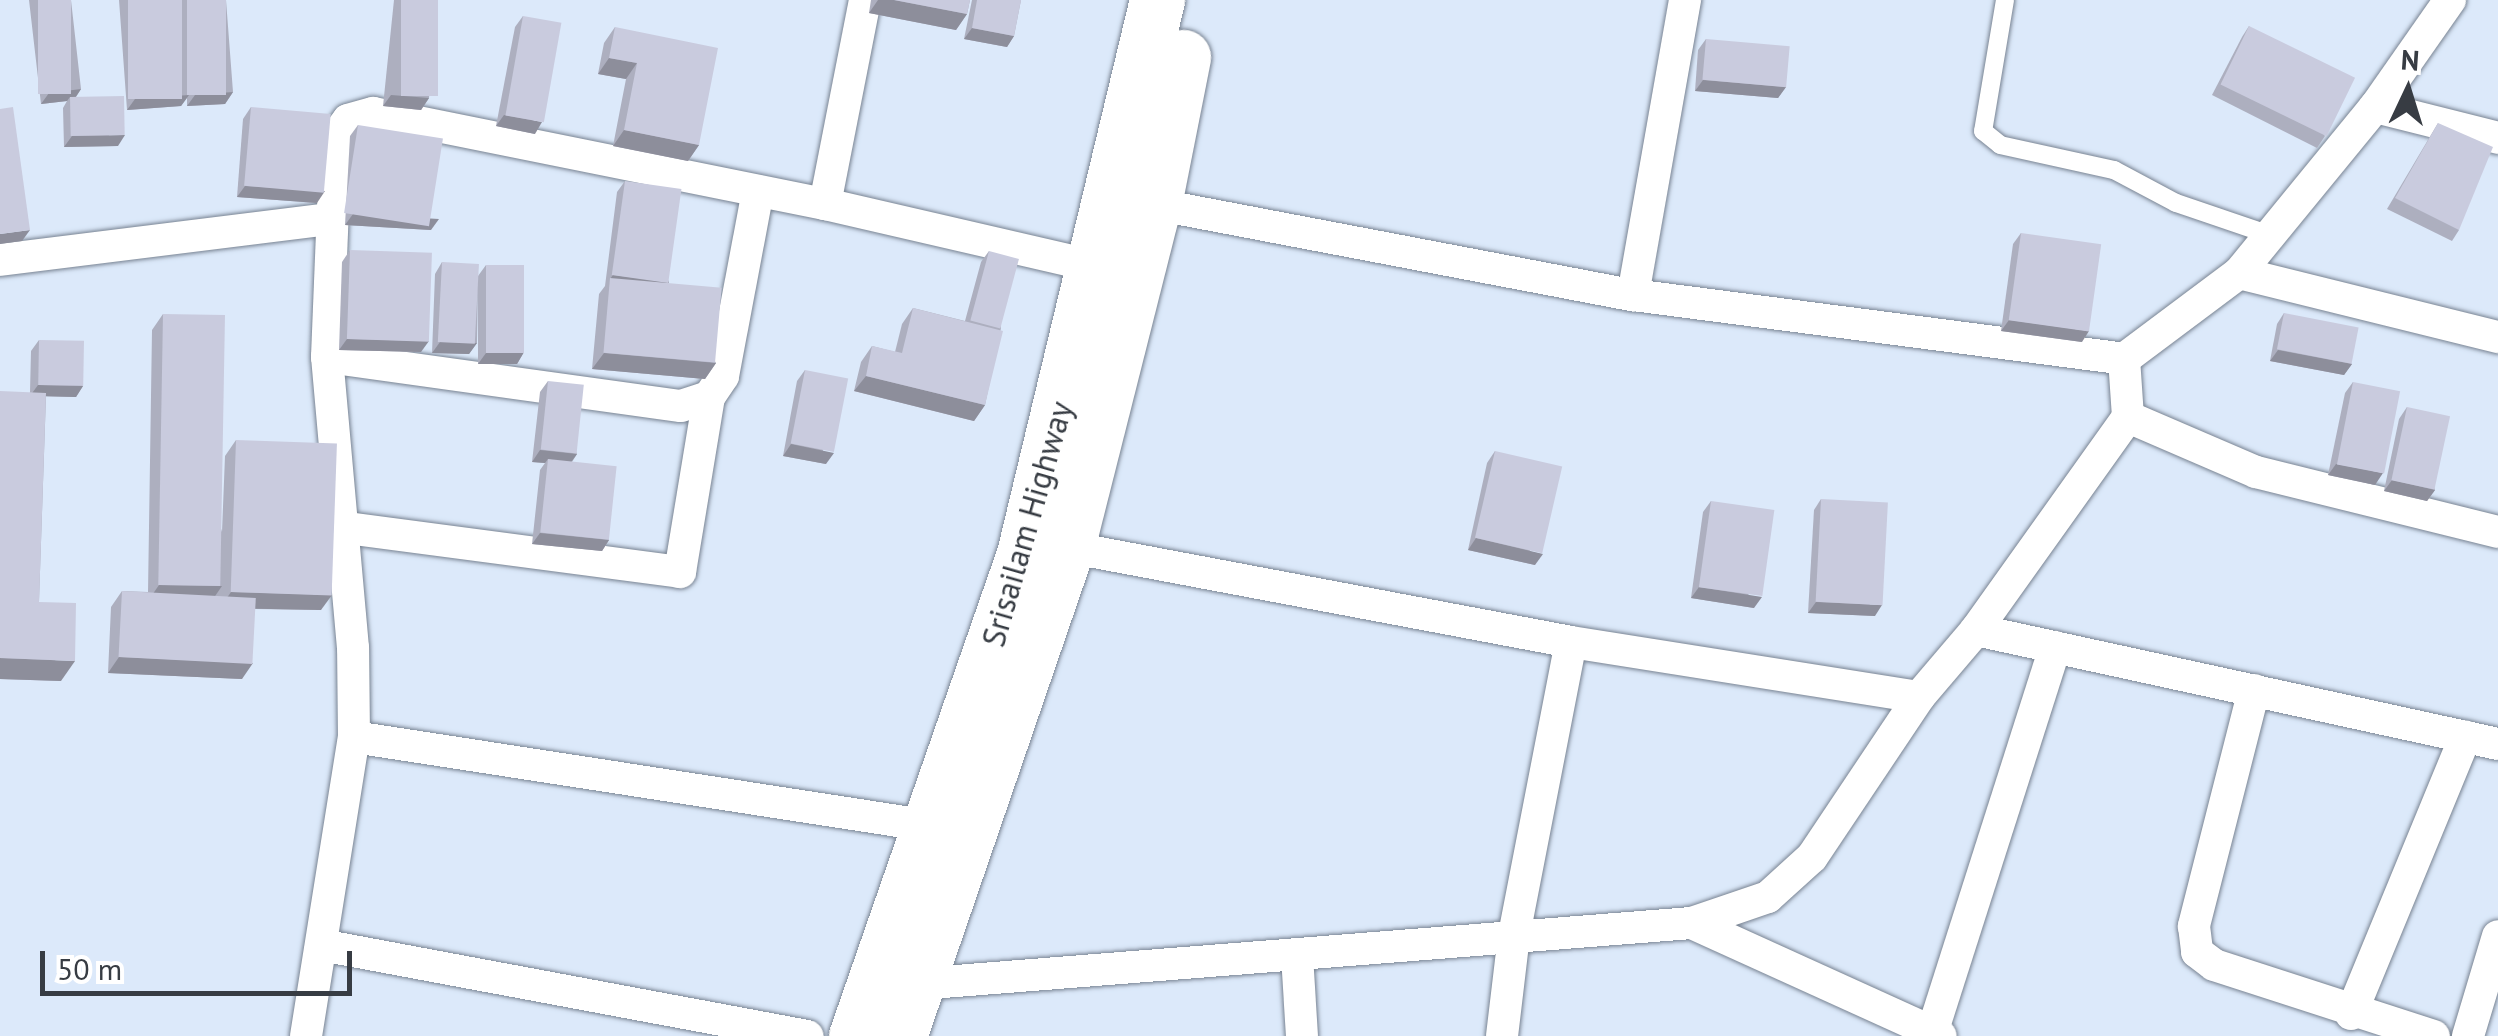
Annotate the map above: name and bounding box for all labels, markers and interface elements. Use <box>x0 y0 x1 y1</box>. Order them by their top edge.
north arrow <box>2358 40 2458 140</box>
text: N <box>2400 40 2421 79</box>
street label: Srisailam Highway <box>974 397 1080 651</box>
scale bar <box>45 931 358 993</box>
text: 50 m <box>57 949 122 988</box>

